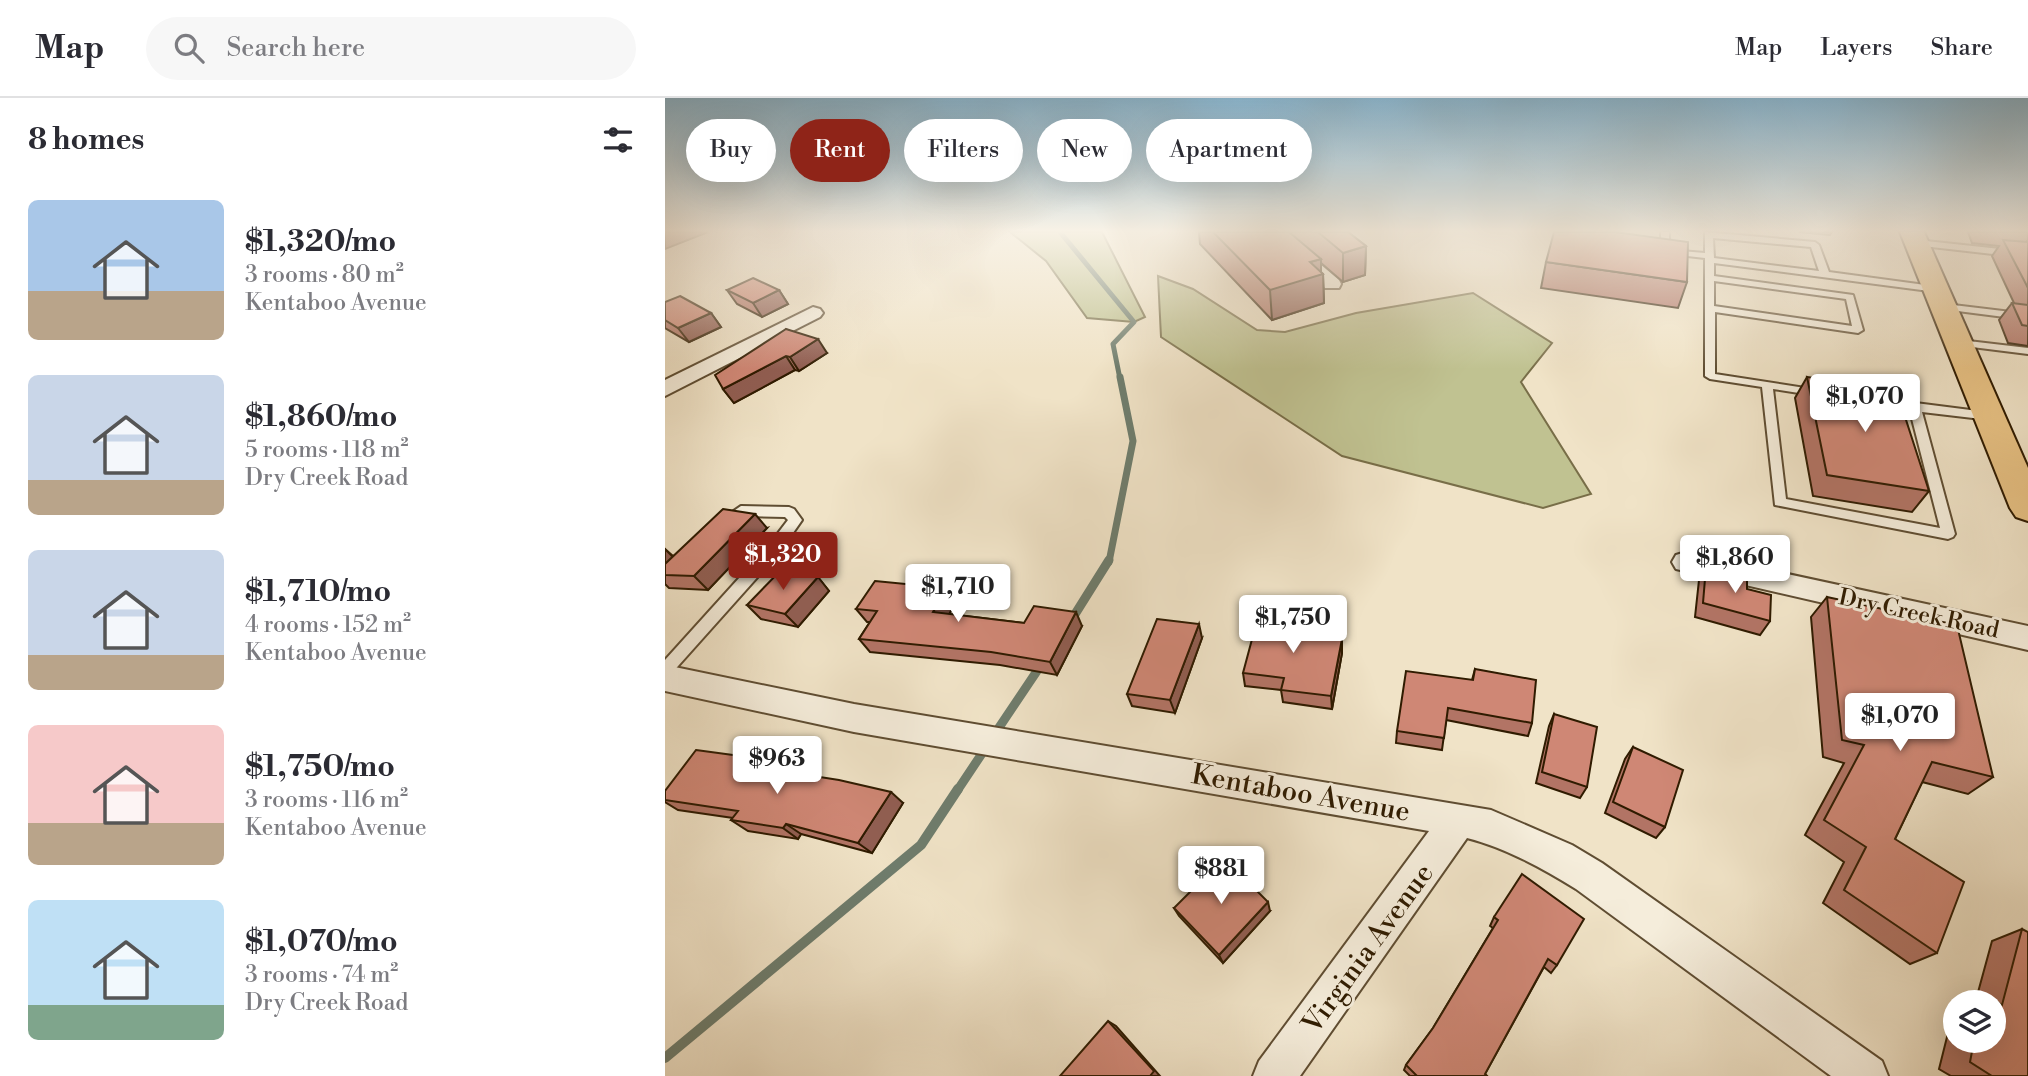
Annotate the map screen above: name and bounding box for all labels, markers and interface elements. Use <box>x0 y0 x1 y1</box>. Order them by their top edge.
search box <box>146 17 636 80</box>
text: Map <box>35 28 104 69</box>
icon: search <box>170 29 208 67</box>
text: Search here <box>226 32 365 64</box>
text: Map <box>1735 33 1782 63</box>
text: Layers <box>1820 33 1892 63</box>
text: Share <box>1930 33 1993 63</box>
chip: Buy <box>686 119 776 182</box>
chip: Rent <box>790 119 890 182</box>
chip: Filters <box>904 119 1023 182</box>
chip: New <box>1037 119 1132 182</box>
chip: Apartment <box>1146 119 1312 182</box>
text: 8 homes <box>28 121 144 159</box>
icon: filters <box>599 121 637 159</box>
text: $1,320/mo <box>245 223 396 261</box>
icon: home <box>84 228 168 312</box>
text: 3 rooms · 80 m² <box>245 261 404 289</box>
text: Kentaboo Avenue <box>245 289 427 317</box>
pin: $1,070 <box>1808 374 1922 434</box>
text: $1,070 <box>1826 383 1904 411</box>
text: $1,860/mo <box>245 398 397 436</box>
icon: home <box>84 403 168 487</box>
text: 5 rooms · 118 m² <box>245 436 409 464</box>
text: Dry Creek Road <box>245 464 408 492</box>
pin: $1,320 <box>726 532 840 592</box>
pin: $1,860 <box>1678 536 1792 595</box>
text: $1,320 <box>744 541 822 569</box>
text: $1,860 <box>1696 544 1774 572</box>
pin: $1,710 <box>901 564 1015 624</box>
text: $1,710/mo <box>245 573 391 611</box>
text: $1,710 <box>921 573 995 601</box>
icon: home <box>84 578 168 662</box>
street label: Dry Creek Road <box>1836 583 2002 645</box>
pin: $1,750 <box>1236 596 1350 655</box>
text: $1,750 <box>1255 604 1331 632</box>
text: 4 rooms · 152 m² <box>245 611 411 639</box>
text: Kentaboo Avenue <box>245 639 427 667</box>
pin: $1,070 <box>1843 694 1957 753</box>
text: $1,070 <box>1861 702 1939 730</box>
pin: $963 <box>736 736 818 796</box>
text: $963 <box>749 745 805 773</box>
text: $1,750/mo <box>245 748 395 786</box>
icon: home <box>84 753 168 837</box>
street label: Kentaboo Avenue <box>1189 757 1413 830</box>
text: 3 rooms · 116 m² <box>245 786 408 814</box>
text: Kentaboo Avenue <box>245 814 427 842</box>
pin: $881 <box>1180 846 1262 906</box>
text: $881 <box>1194 855 1248 883</box>
street label: Virginia Avenue <box>1294 857 1442 1041</box>
text: $1,070/mo <box>245 923 398 961</box>
icon: home <box>84 928 168 1012</box>
text: 3 rooms · 74 m² <box>245 961 398 989</box>
text: Dry Creek Road <box>245 989 408 1017</box>
map controls <box>1943 990 2006 1053</box>
button: layers <box>1943 990 2006 1053</box>

